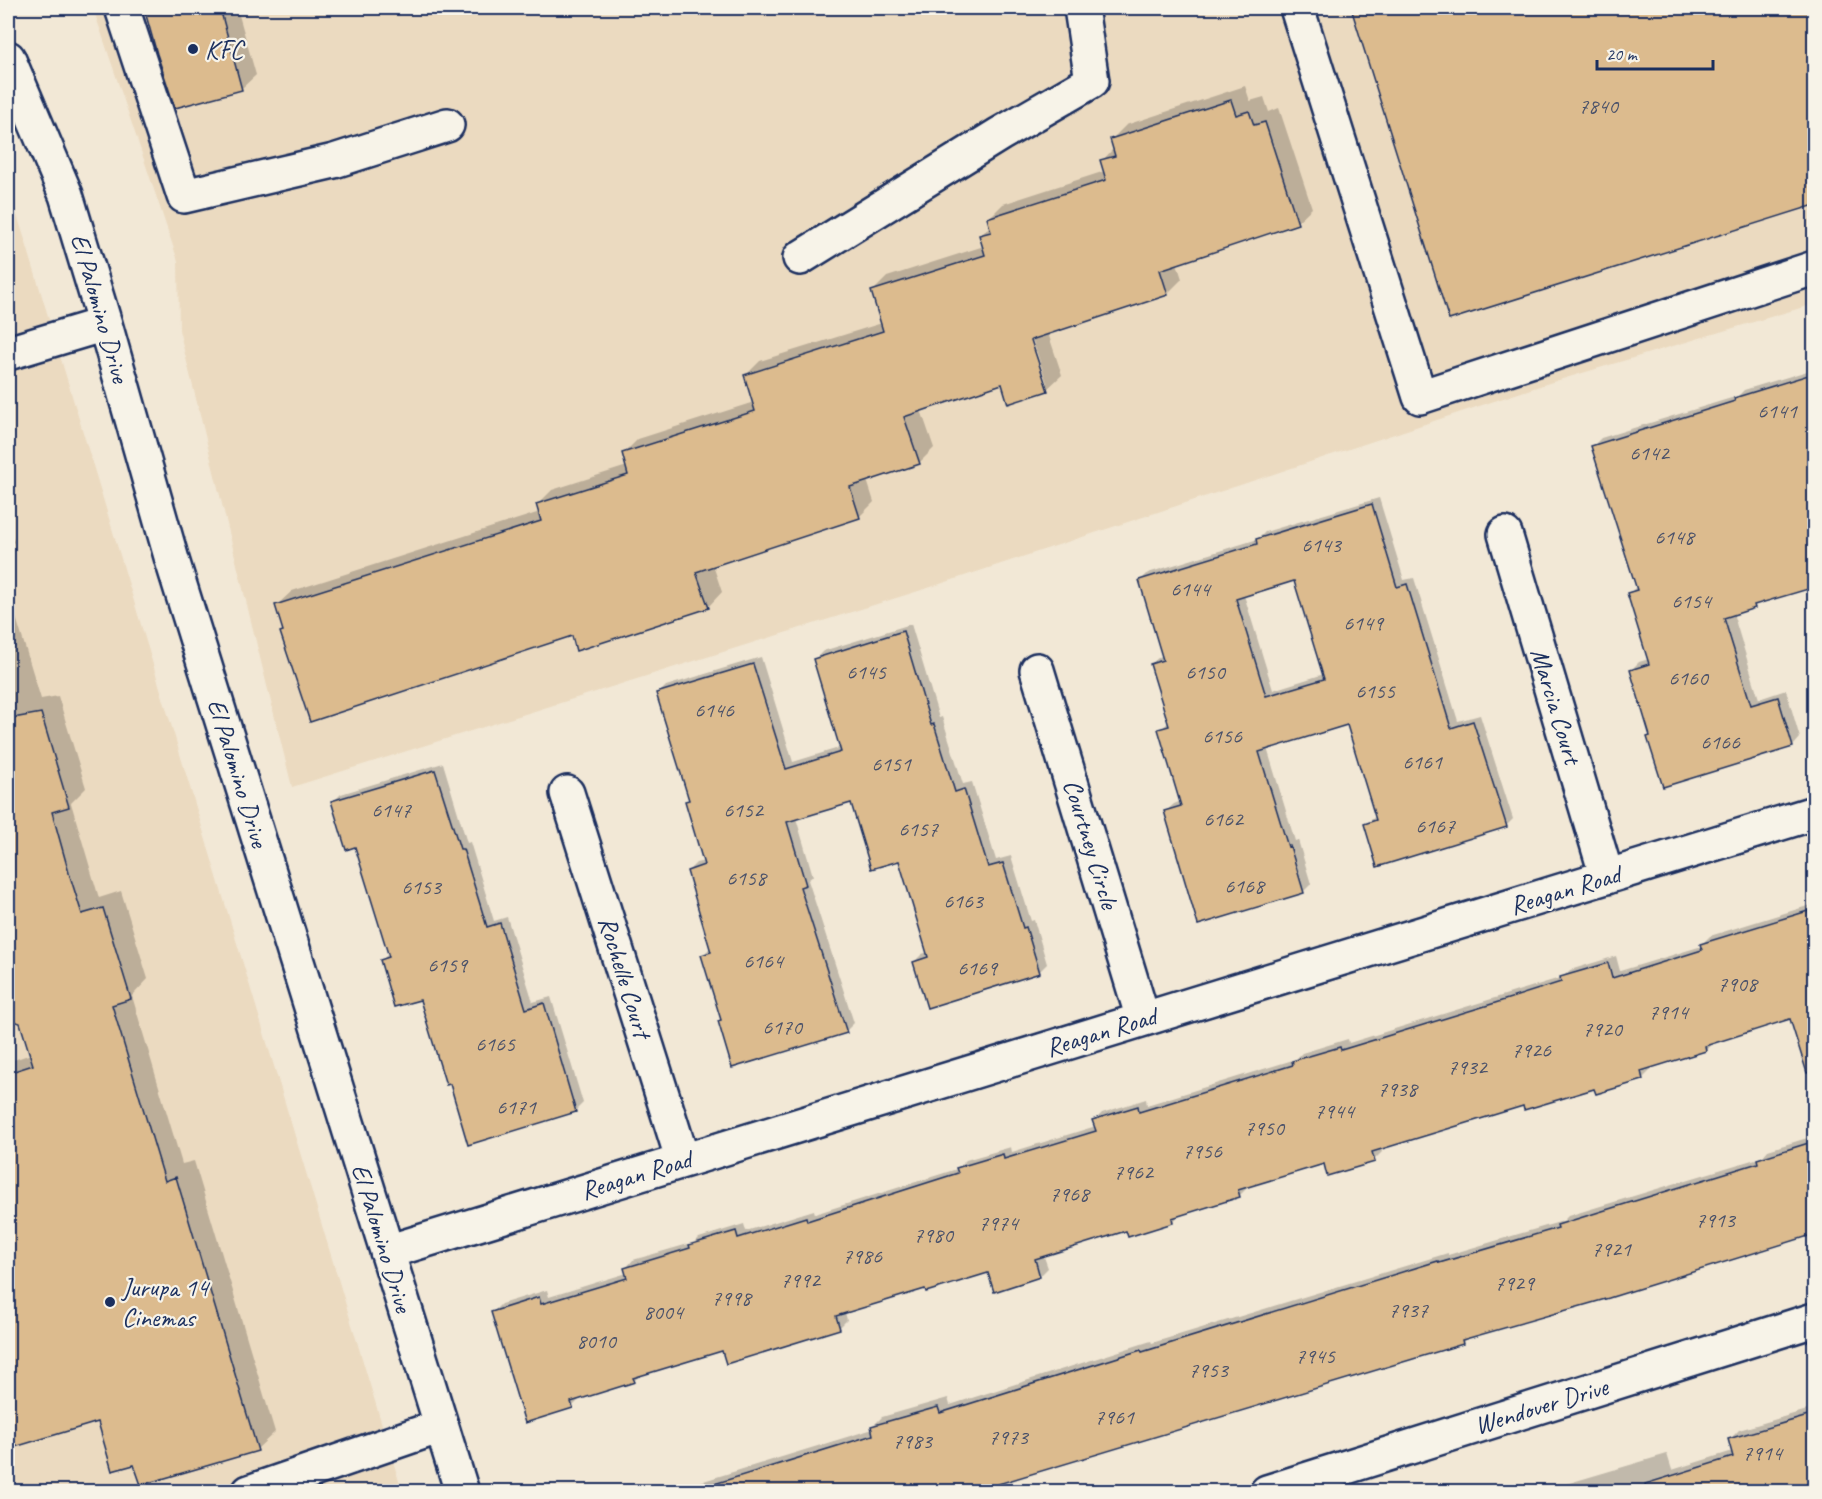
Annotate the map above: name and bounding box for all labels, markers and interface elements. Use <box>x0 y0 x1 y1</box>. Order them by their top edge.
place label: KFC <box>205 33 246 66</box>
scale bar <box>1597 33 1712 71</box>
marker: KFC <box>186 42 200 56</box>
text: 20 m <box>1606 43 1639 65</box>
house number: 7840 <box>1578 92 1620 120</box>
street label: El Palomino Drive <box>63 230 137 388</box>
house number: 6141 <box>1757 397 1798 425</box>
house number: 6142 <box>1629 439 1671 467</box>
house number: 6148 <box>1654 523 1696 551</box>
house number: 6143 <box>1301 531 1343 559</box>
house number: 6144 <box>1170 575 1212 603</box>
house number: 6154 <box>1671 587 1713 615</box>
house number: 6149 <box>1343 609 1385 637</box>
street label: Marcia Court <box>1523 644 1590 770</box>
house number: 6145 <box>846 658 887 686</box>
house number: 6150 <box>1185 658 1227 686</box>
house number: 6160 <box>1668 664 1710 692</box>
house number: 6155 <box>1355 677 1396 705</box>
street label: El Palomino Drive <box>200 695 277 853</box>
house number: 6146 <box>694 696 735 724</box>
house number: 6156 <box>1202 722 1243 750</box>
house number: 6166 <box>1700 728 1741 756</box>
house number: 6161 <box>1402 748 1443 776</box>
house number: 6151 <box>871 750 912 778</box>
street label: Courtney Circle <box>1056 775 1127 914</box>
house number: 6147 <box>371 796 412 824</box>
house number: 6152 <box>723 796 765 824</box>
house number: 6162 <box>1203 805 1245 833</box>
house number: 6167 <box>1415 812 1456 840</box>
house number: 6157 <box>898 815 939 843</box>
street label: Reagan Road <box>1506 856 1628 922</box>
house number: 6158 <box>726 864 768 892</box>
house number: 6168 <box>1224 872 1266 900</box>
house number: 6153 <box>401 873 443 901</box>
house number: 6163 <box>943 887 985 915</box>
street label: Rochelle Court <box>591 912 660 1045</box>
house number: 6164 <box>743 947 785 975</box>
house number: 6159 <box>427 951 469 979</box>
house number: 6169 <box>957 954 999 982</box>
house number: 7908 <box>1717 970 1759 998</box>
street label: Reagan Road <box>1042 998 1164 1064</box>
house number: 7914 <box>1648 998 1690 1026</box>
house number: 6170 <box>762 1013 804 1041</box>
house number: 7920 <box>1582 1015 1624 1043</box>
house number: 6165 <box>475 1030 516 1058</box>
house number: 7926 <box>1511 1036 1552 1064</box>
house number: 7932 <box>1447 1053 1489 1081</box>
house number: 7938 <box>1377 1075 1419 1103</box>
house number: 6171 <box>496 1093 537 1121</box>
house number: 7944 <box>1314 1097 1356 1125</box>
house number: 7950 <box>1244 1114 1286 1142</box>
house number: 7956 <box>1182 1137 1223 1165</box>
street label: Reagan Road <box>577 1141 699 1207</box>
house number: 7962 <box>1113 1158 1155 1186</box>
street label: El Palomino Drive <box>344 1160 421 1318</box>
house number: 7968 <box>1049 1180 1091 1208</box>
house number: 7913 <box>1695 1206 1737 1234</box>
house number: 7974 <box>978 1209 1020 1237</box>
house number: 7980 <box>913 1221 955 1249</box>
house number: 7921 <box>1591 1235 1632 1263</box>
house number: 7986 <box>842 1242 883 1270</box>
house number: 7992 <box>780 1266 822 1294</box>
house number: 7929 <box>1494 1269 1536 1297</box>
place label: Jurupa 14 Cinemas <box>120 1271 211 1334</box>
house number: 7998 <box>711 1284 753 1312</box>
marker: Jurupa 14 Cinemas <box>103 1295 117 1309</box>
house number: 7937 <box>1388 1296 1429 1324</box>
house number: 8004 <box>643 1298 685 1326</box>
house number: 8010 <box>576 1327 618 1355</box>
house number: 7945 <box>1295 1342 1336 1370</box>
house number: 7953 <box>1188 1356 1230 1384</box>
street label: Wendover Drive <box>1470 1370 1613 1442</box>
house number: 7961 <box>1094 1403 1135 1431</box>
house number: 7973 <box>988 1423 1030 1451</box>
house number: 7983 <box>892 1427 934 1455</box>
house number: 7914 <box>1742 1439 1784 1467</box>

